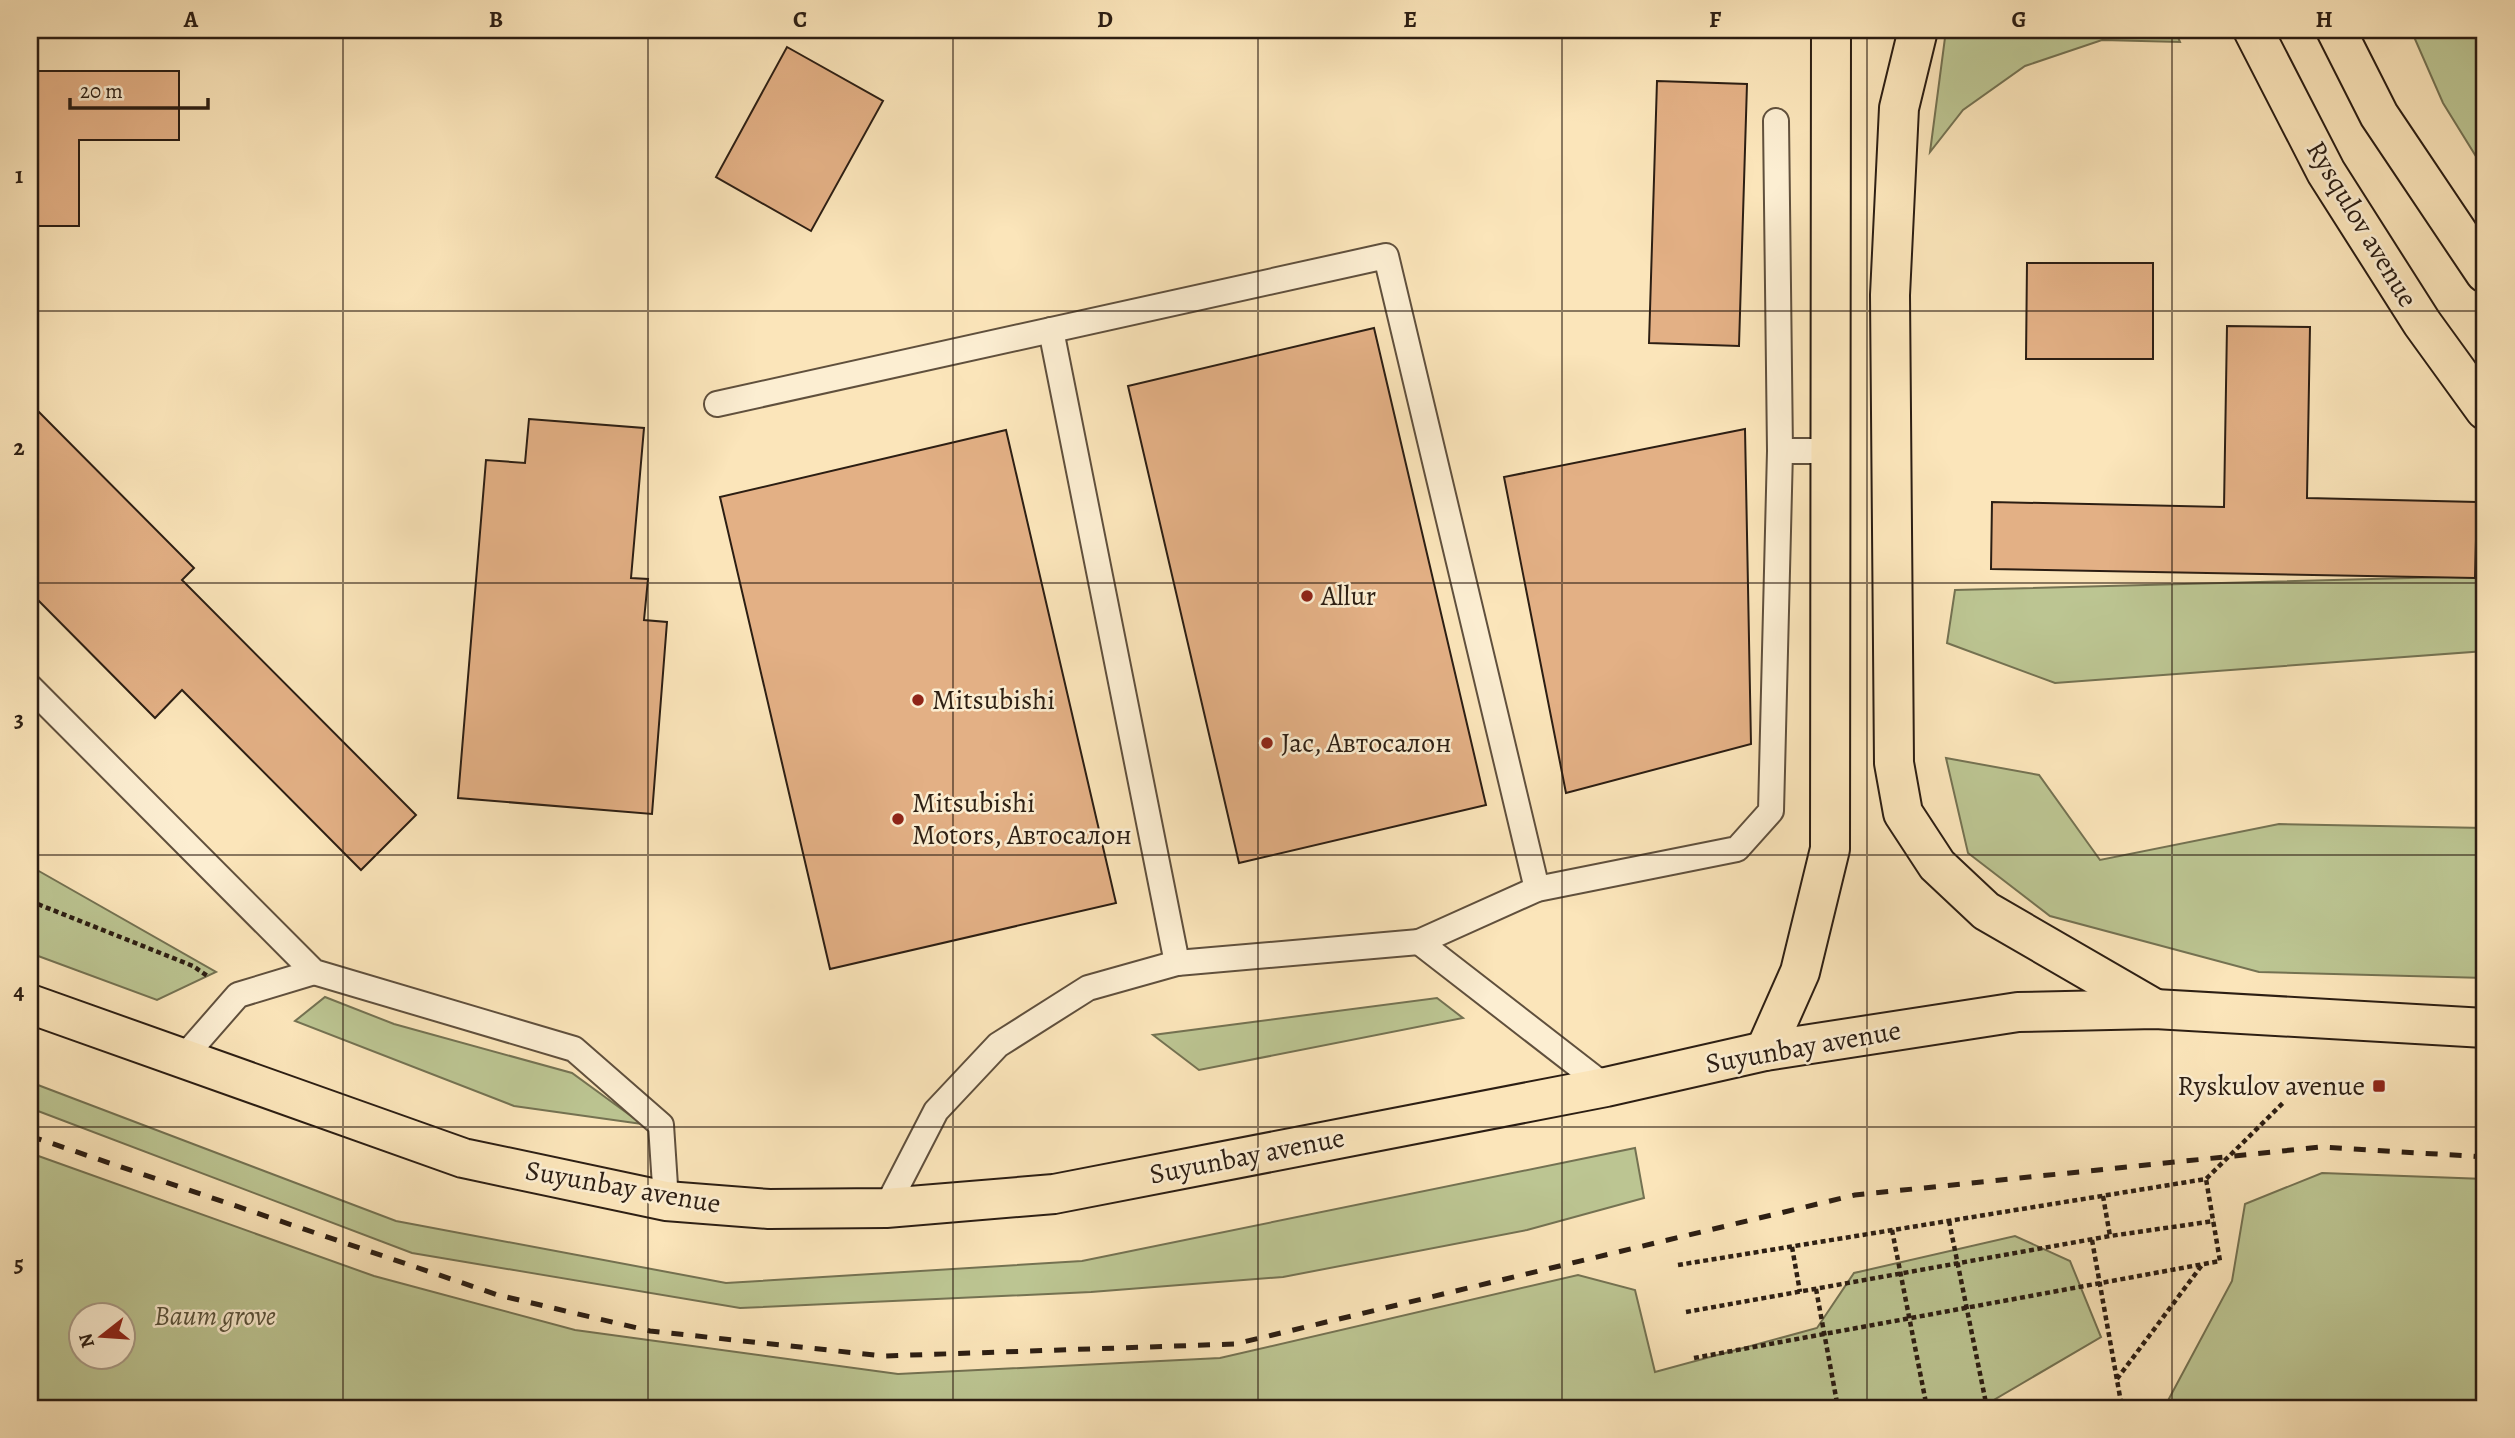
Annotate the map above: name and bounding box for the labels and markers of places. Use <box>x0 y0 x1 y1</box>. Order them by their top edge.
place label: Allur <box>1320 577 1377 615</box>
marker: Allur <box>1299 588 1315 604</box>
place label: Mitsubishi <box>932 681 1055 719</box>
marker: Mitsubishi <box>910 692 926 708</box>
place label: Jac, Автосалон <box>1281 724 1451 762</box>
marker: Jac, Автосалон <box>1259 735 1275 751</box>
place label: Mitsubishi Motors, Автосалон <box>912 784 1132 854</box>
marker: Mitsubishi Motors, Автосалон <box>890 811 906 827</box>
place label: Ryskulov avenue <box>2177 1067 2365 1105</box>
marker: Ryskulov avenue <box>2371 1078 2387 1094</box>

